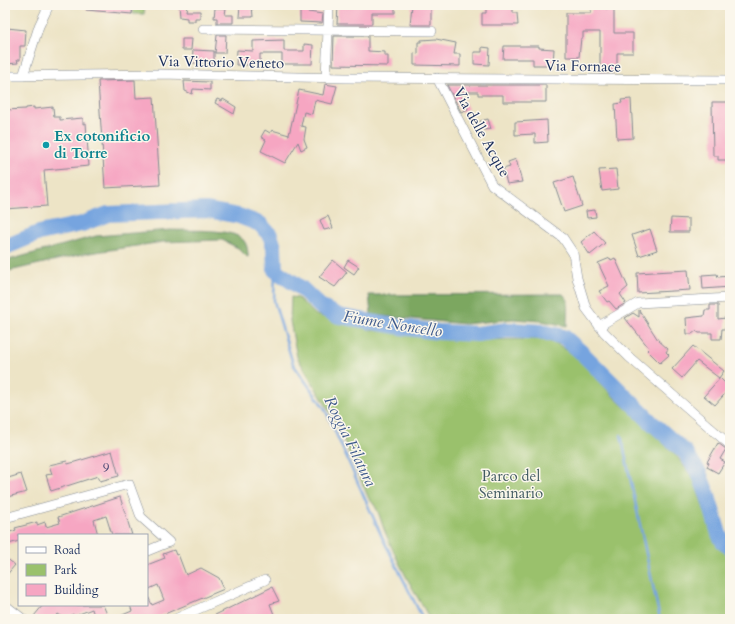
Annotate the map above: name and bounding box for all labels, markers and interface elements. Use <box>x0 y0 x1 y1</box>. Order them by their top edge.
street label: Via Vittorio Veneto <box>158 51 284 73</box>
street label: Via Fornace <box>545 55 622 77</box>
street label: Via delle Acque <box>449 84 515 181</box>
place label: Ex cotonificio di Torre <box>54 126 150 163</box>
marker: Ex cotonificio di Torre <box>41 140 51 150</box>
water label: Fiume Noncello <box>342 305 444 343</box>
water label: Roggia Filatura <box>319 393 381 490</box>
house number: 9 <box>103 459 110 477</box>
park label: Parco del Seminario <box>479 466 543 503</box>
legend <box>18 534 148 606</box>
text: Road <box>54 542 81 558</box>
text: Park <box>54 562 78 578</box>
text: Building <box>54 582 99 598</box>

